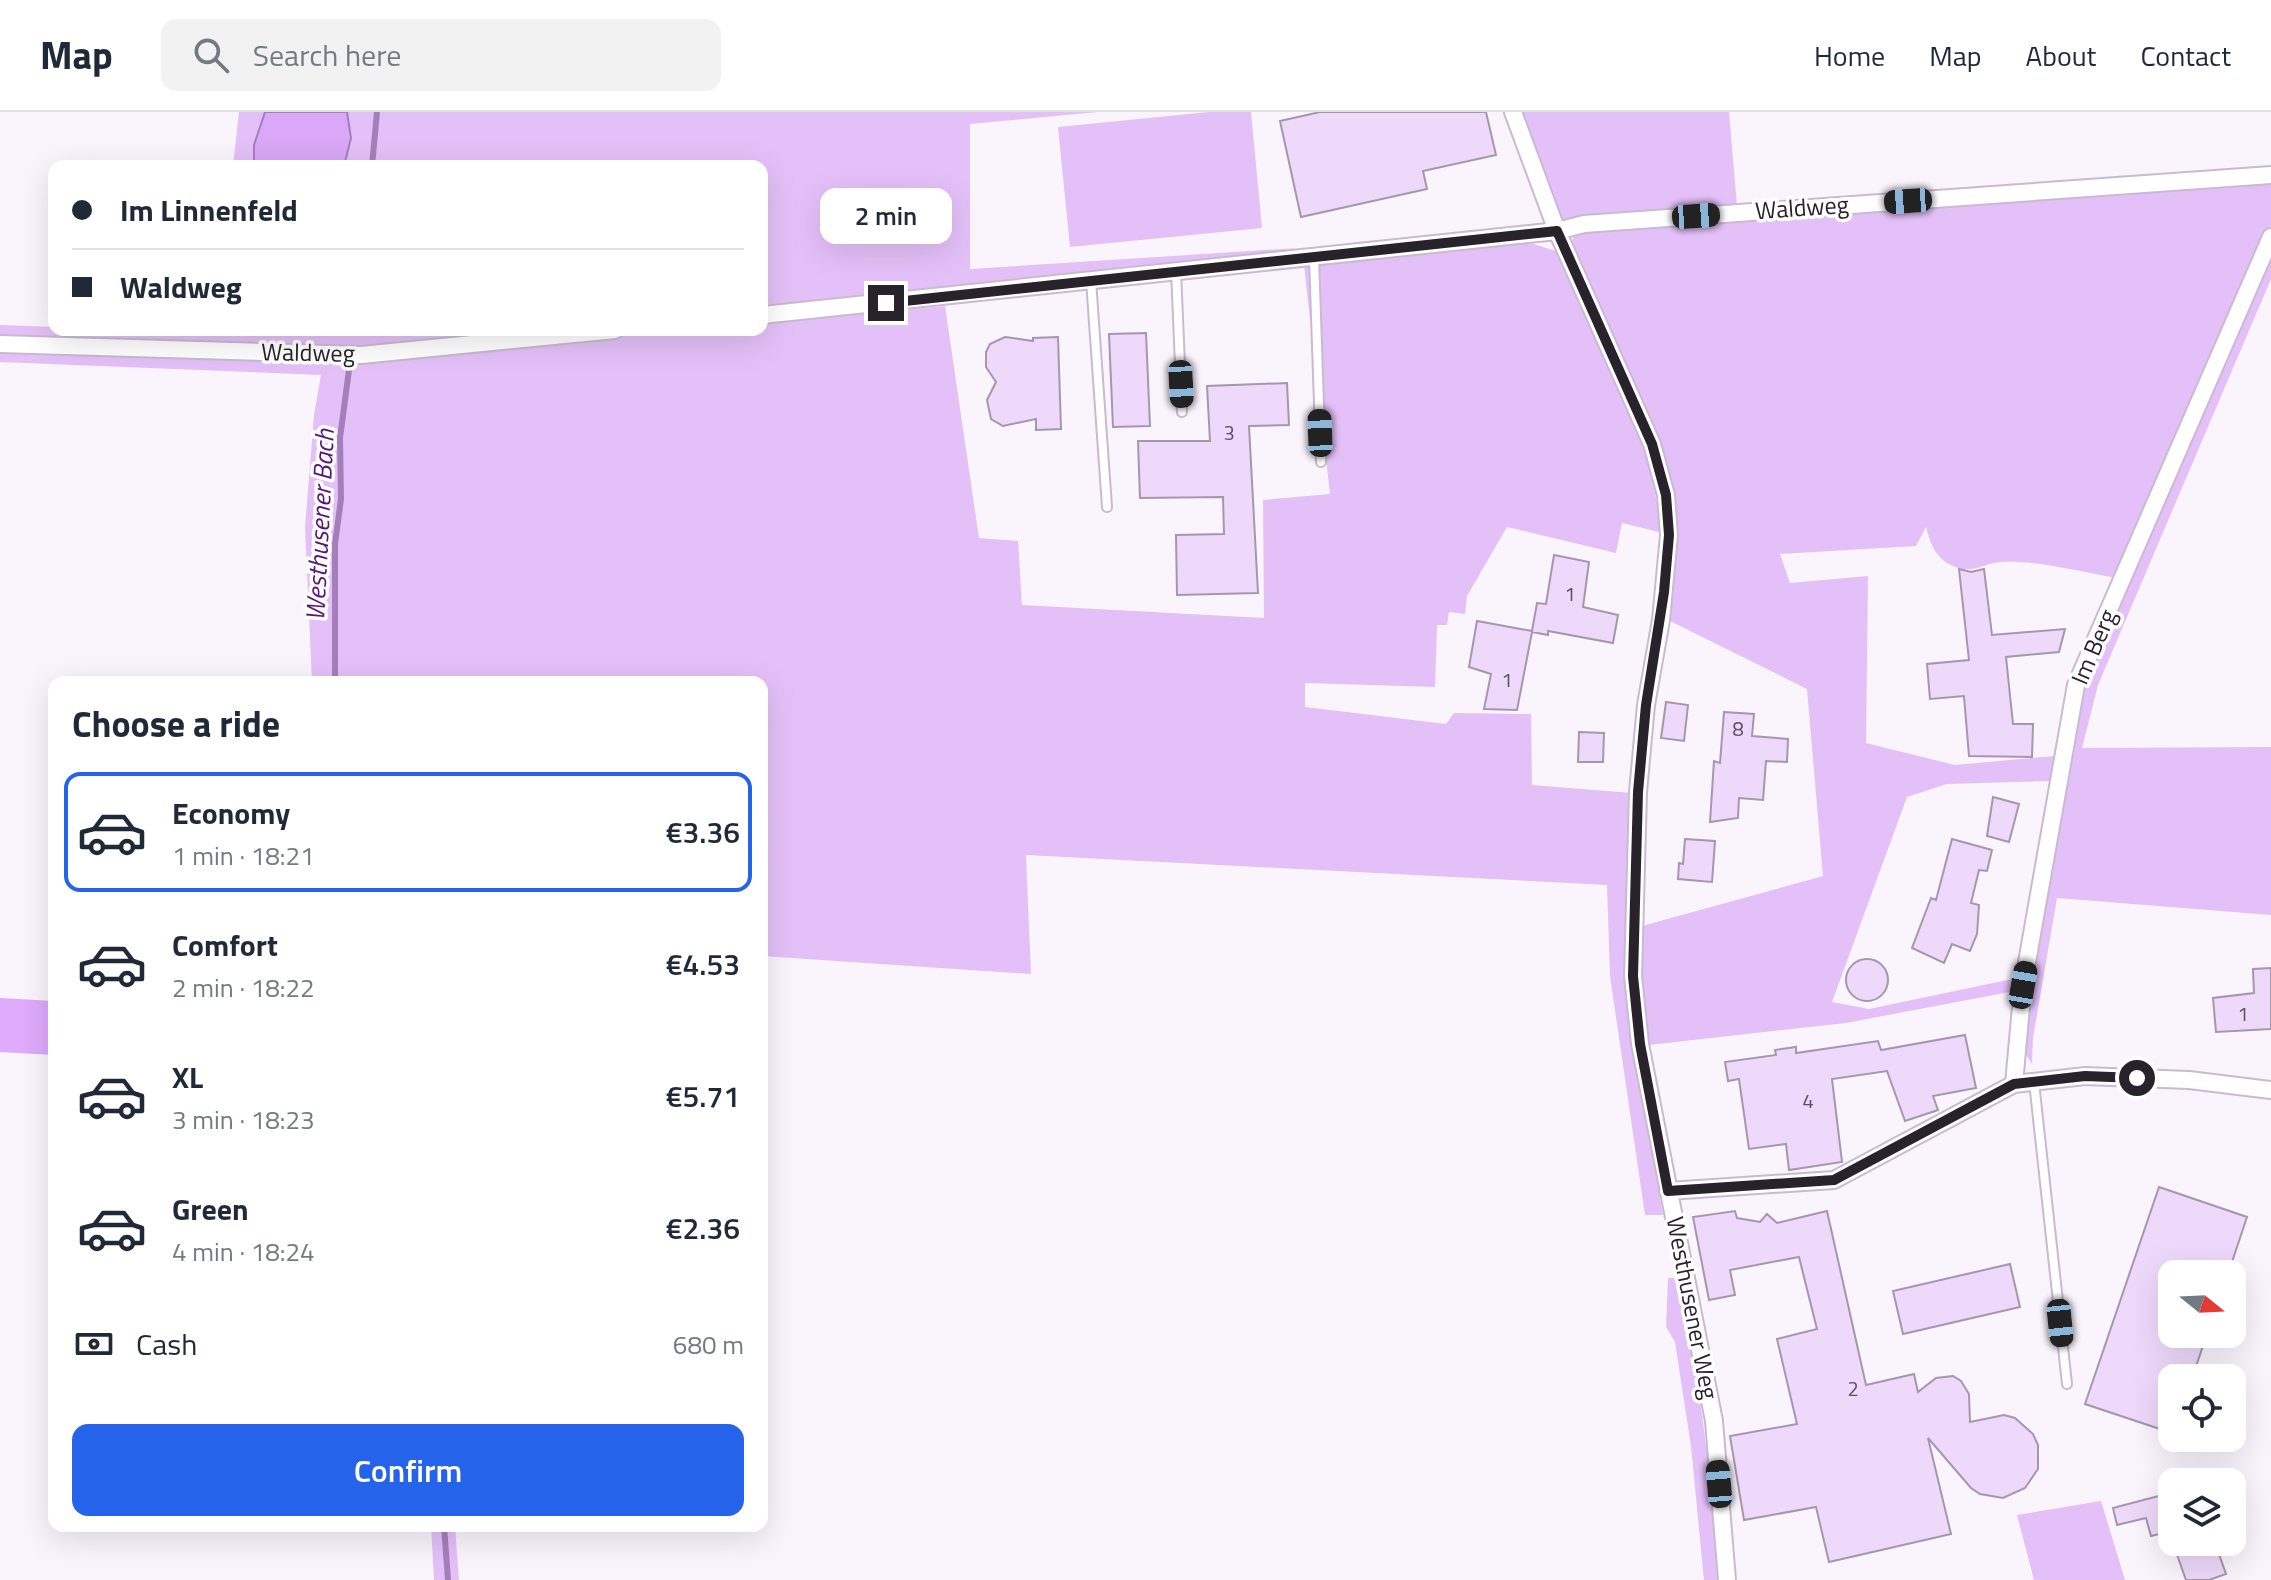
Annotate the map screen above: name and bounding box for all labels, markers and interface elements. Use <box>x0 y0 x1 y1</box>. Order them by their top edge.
search box <box>161 19 721 91</box>
text: Map <box>40 26 113 84</box>
text: Search here <box>253 32 402 78</box>
icon: search <box>189 33 233 77</box>
text: Home <box>1814 34 1885 77</box>
text: Map <box>1929 34 1982 77</box>
text: About <box>2026 34 2096 77</box>
text: Contact <box>2140 34 2231 77</box>
street label: Waldweg <box>1754 186 1850 228</box>
text: Im Linnenfeld <box>120 187 298 233</box>
callout: 2 min <box>820 187 952 243</box>
car <box>1883 187 1933 215</box>
text: 2 min <box>855 196 917 235</box>
car <box>1671 202 1721 230</box>
text: Waldweg <box>120 264 242 310</box>
route end <box>868 285 904 321</box>
street label: Waldweg <box>261 333 355 371</box>
car <box>1168 359 1194 409</box>
car <box>1307 409 1333 457</box>
house number: 3 <box>1223 417 1235 448</box>
water label: Westhusener Bach <box>295 427 344 622</box>
house number: 1 <box>1564 578 1576 609</box>
street label: Im Berg <box>2061 603 2125 690</box>
house number: 1 <box>1501 664 1513 695</box>
text: Choose a ride <box>72 696 280 751</box>
house number: 8 <box>1732 713 1744 744</box>
text: Economy <box>172 790 290 836</box>
icon: car <box>76 796 148 868</box>
text: €3.36 <box>666 809 740 855</box>
text: 1 min · 18:21 <box>172 836 315 875</box>
text: Comfort <box>172 922 278 968</box>
icon: car <box>76 928 148 1000</box>
text: €4.53 <box>666 941 740 987</box>
car <box>2007 959 2039 1011</box>
text: 2 min · 18:22 <box>172 968 315 1007</box>
house number: 1 <box>2237 998 2249 1029</box>
text: XL <box>172 1054 203 1100</box>
icon: car <box>76 1060 148 1132</box>
route start <box>2119 1060 2155 1096</box>
text: €5.71 <box>666 1073 740 1119</box>
house number: 4 <box>1802 1085 1814 1116</box>
text: 3 min · 18:23 <box>172 1100 315 1139</box>
text: Green <box>172 1186 249 1232</box>
icon: car <box>76 1192 148 1264</box>
text: €2.36 <box>666 1205 740 1251</box>
street label: Westhusener Weg <box>1658 1213 1728 1402</box>
text: 4 min · 18:24 <box>172 1232 315 1271</box>
north arrow <box>2158 1260 2246 1348</box>
map controls <box>2158 1260 2246 1556</box>
car <box>2046 1298 2074 1348</box>
text: Cash <box>136 1321 197 1367</box>
icon: cash <box>72 1322 116 1366</box>
text: 680 m <box>673 1325 744 1364</box>
button: locate <box>2158 1364 2246 1452</box>
house number: 2 <box>1847 1373 1859 1404</box>
button: Confirm <box>72 1424 744 1516</box>
car <box>1705 1459 1733 1509</box>
button: layers <box>2158 1468 2246 1556</box>

